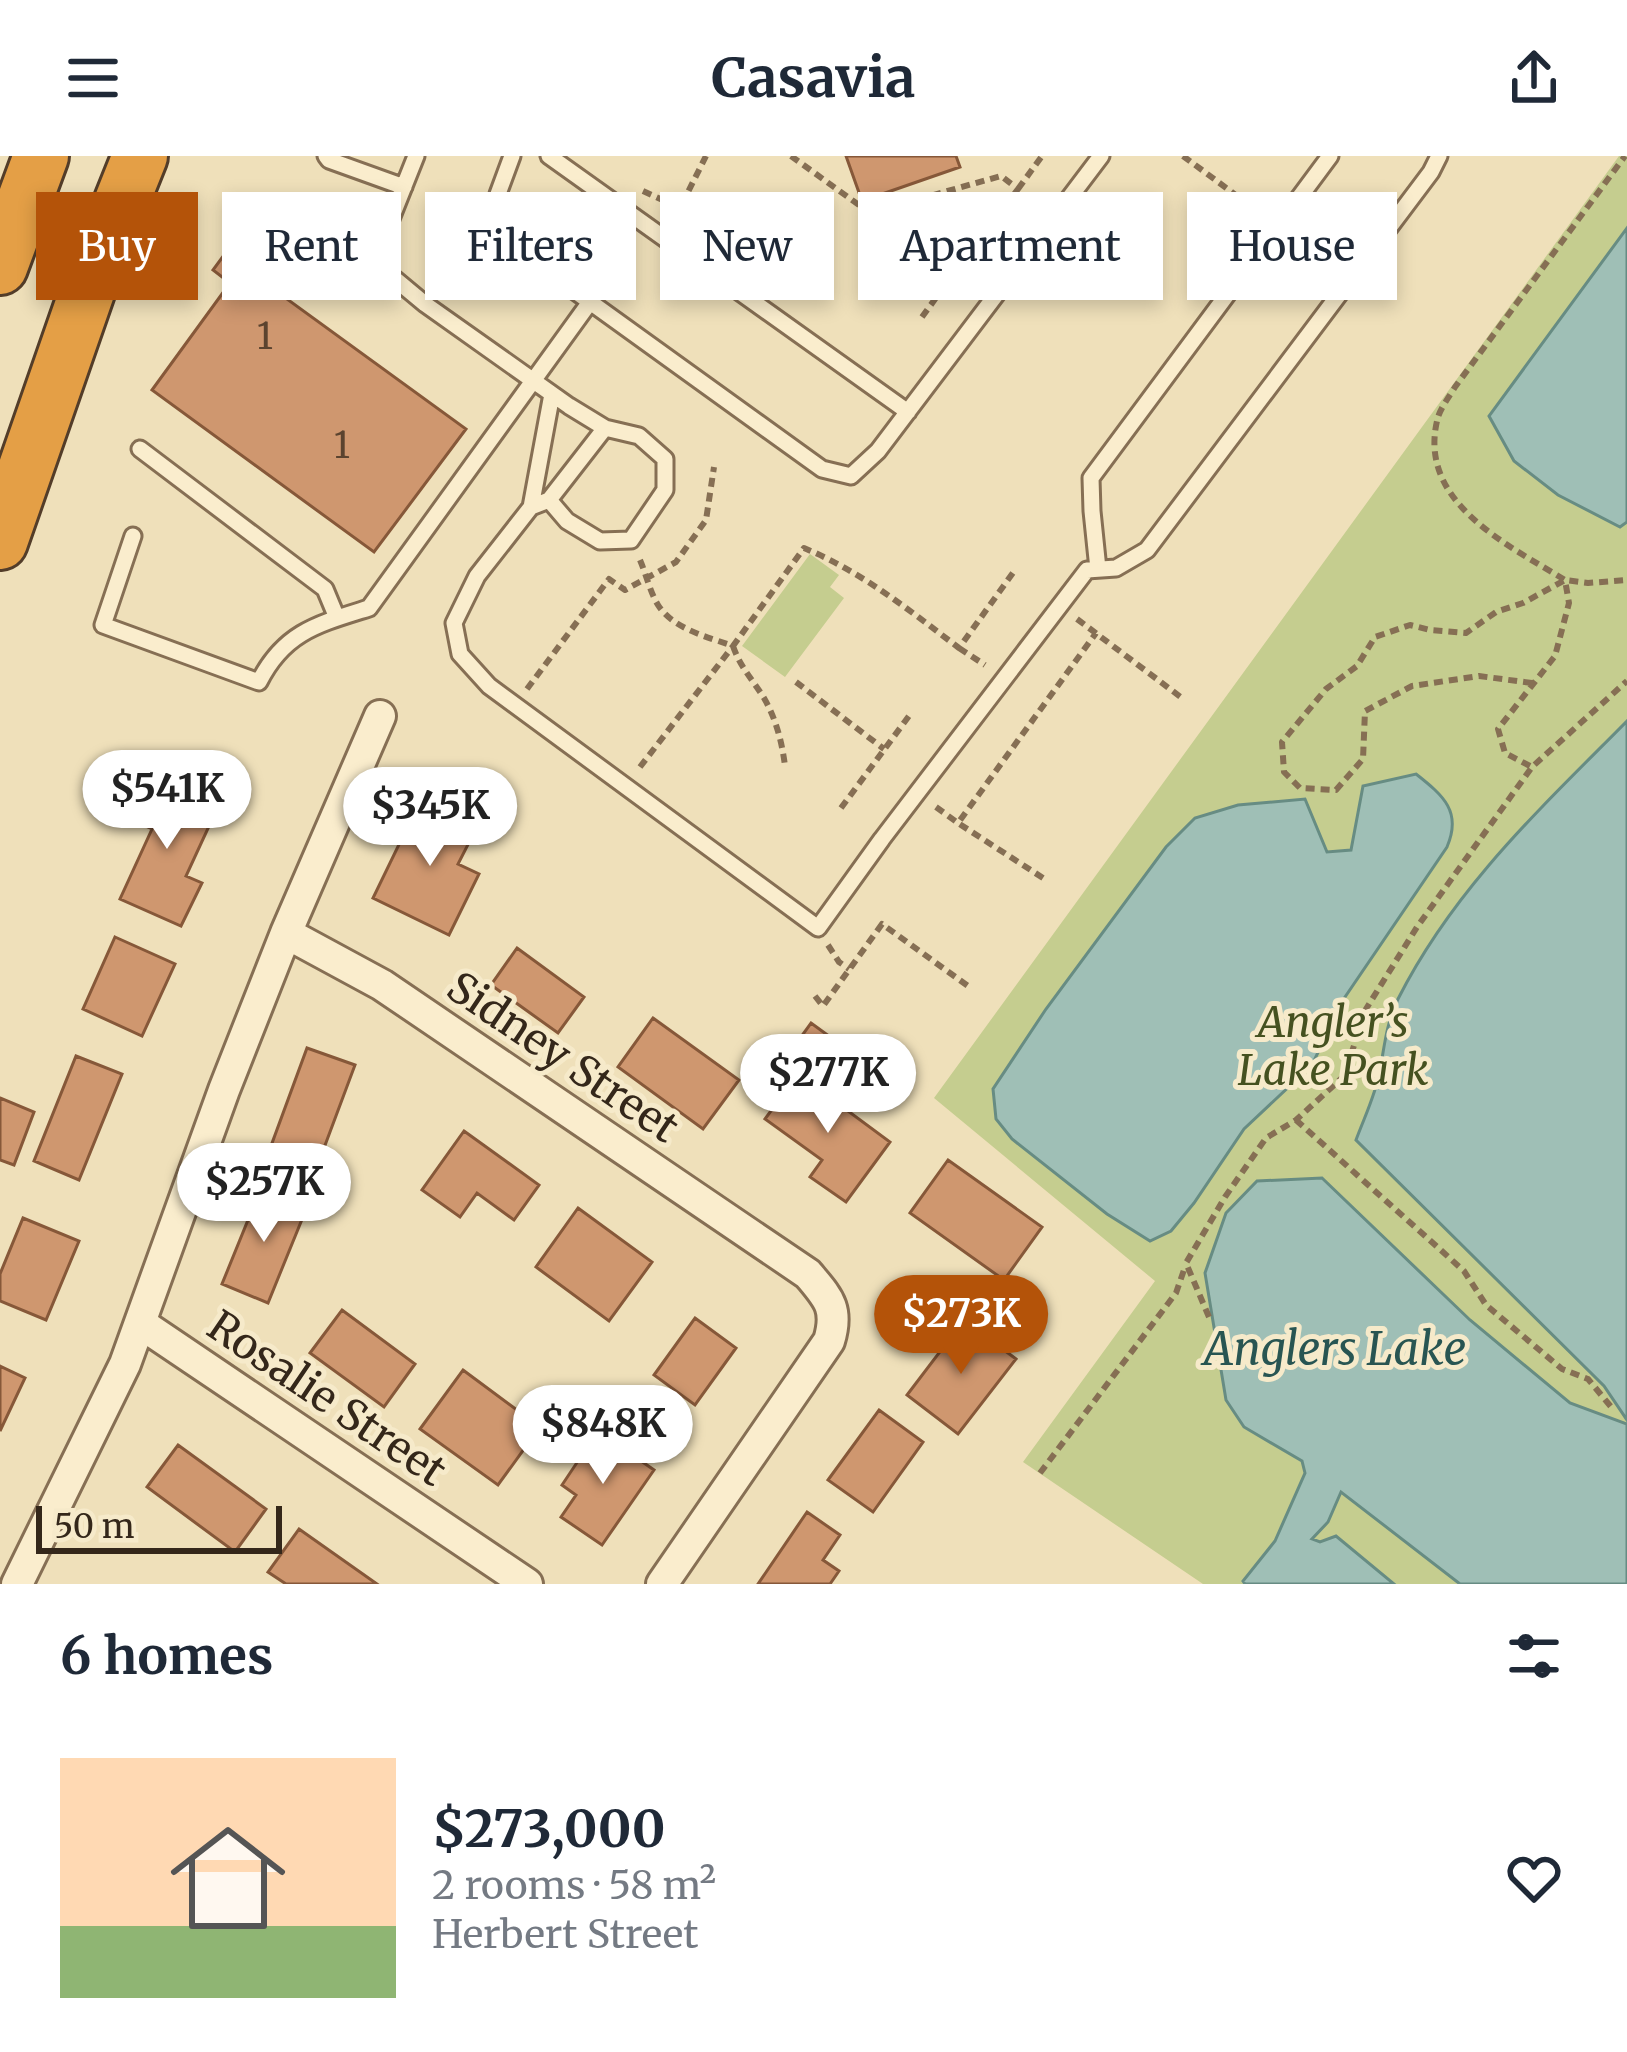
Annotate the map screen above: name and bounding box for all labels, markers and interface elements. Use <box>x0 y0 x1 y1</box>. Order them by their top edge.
text: Casavia <box>712 44 915 112</box>
icon: menu <box>60 45 126 111</box>
icon: share <box>1501 45 1567 111</box>
chip: Buy <box>36 192 198 300</box>
chip: Rent <box>222 192 401 300</box>
chip: Filters <box>425 192 636 300</box>
chip: New <box>660 192 834 300</box>
chip: Apartment <box>858 192 1163 300</box>
chip: House <box>1187 192 1397 300</box>
house number: 1 <box>257 314 273 359</box>
house number: 1 <box>334 423 350 468</box>
pin: $541K <box>83 750 251 852</box>
text: $541K <box>110 764 224 813</box>
pin: $345K <box>346 767 514 869</box>
text: $345K <box>370 781 490 830</box>
street label: Sidney Street <box>438 961 688 1153</box>
park label: Angler’s Lake Park <box>1238 996 1428 1096</box>
pin: $277K <box>744 1034 912 1136</box>
text: $277K <box>767 1048 889 1097</box>
pin: $257K <box>180 1143 348 1245</box>
text: $257K <box>204 1157 324 1206</box>
pin: $273K <box>877 1275 1045 1377</box>
text: $273K <box>901 1289 1021 1338</box>
street label: Rosalie Street <box>198 1299 456 1497</box>
water label: Anglers Lake <box>1201 1321 1466 1377</box>
pin: $848K <box>519 1385 687 1487</box>
text: $848K <box>540 1399 666 1448</box>
scale bar <box>36 1500 282 1553</box>
text: 50 m <box>54 1506 135 1547</box>
icon: filters <box>1501 1623 1567 1689</box>
text: 6 homes <box>60 1624 273 1688</box>
text: $273,000 <box>432 1797 666 1861</box>
icon: home <box>156 1806 300 1950</box>
icon: heart <box>1501 1845 1567 1911</box>
text: 2 rooms · 58 m² <box>432 1861 716 1910</box>
text: Herbert Street <box>432 1910 698 1959</box>

